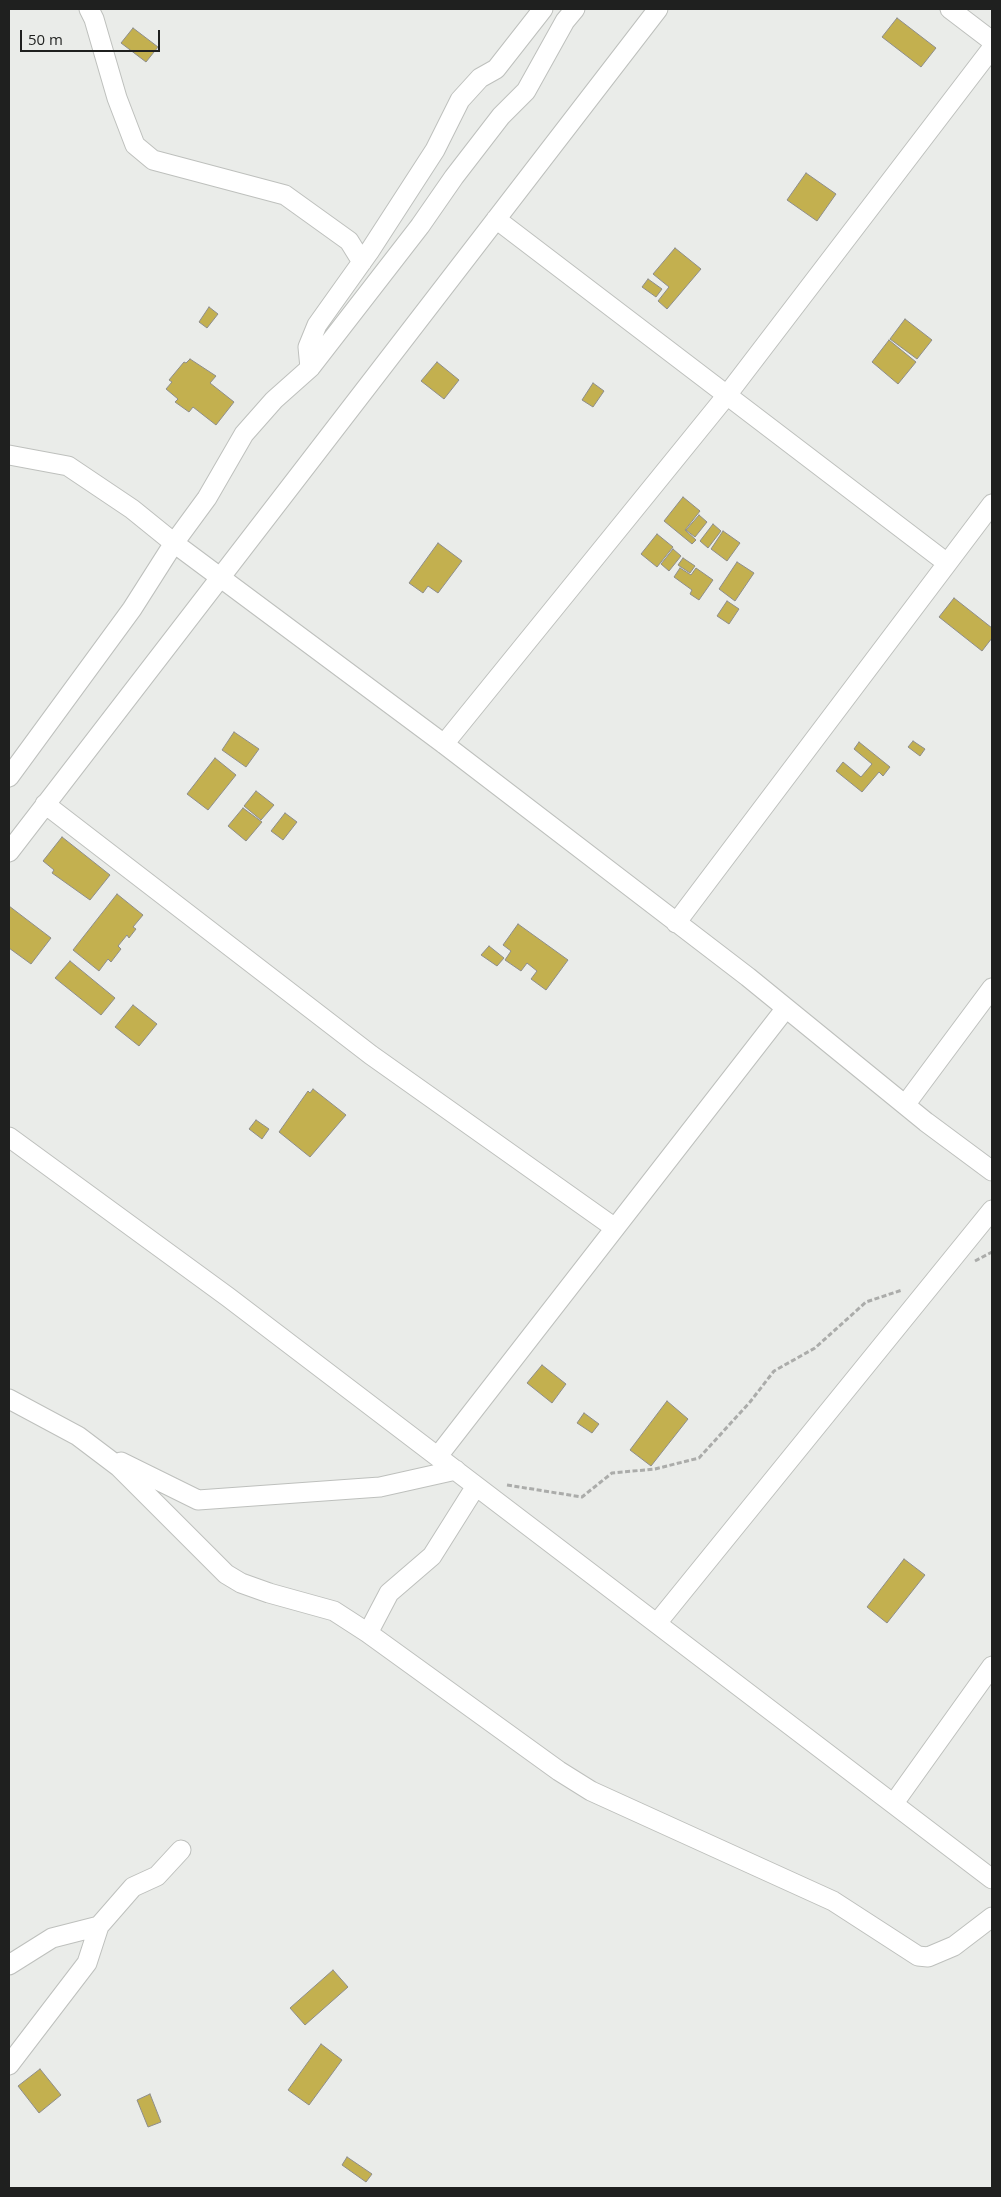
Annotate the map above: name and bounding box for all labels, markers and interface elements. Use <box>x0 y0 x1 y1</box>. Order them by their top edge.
scale bar <box>22 20 162 52</box>
text: 50 m <box>28 29 63 49</box>

